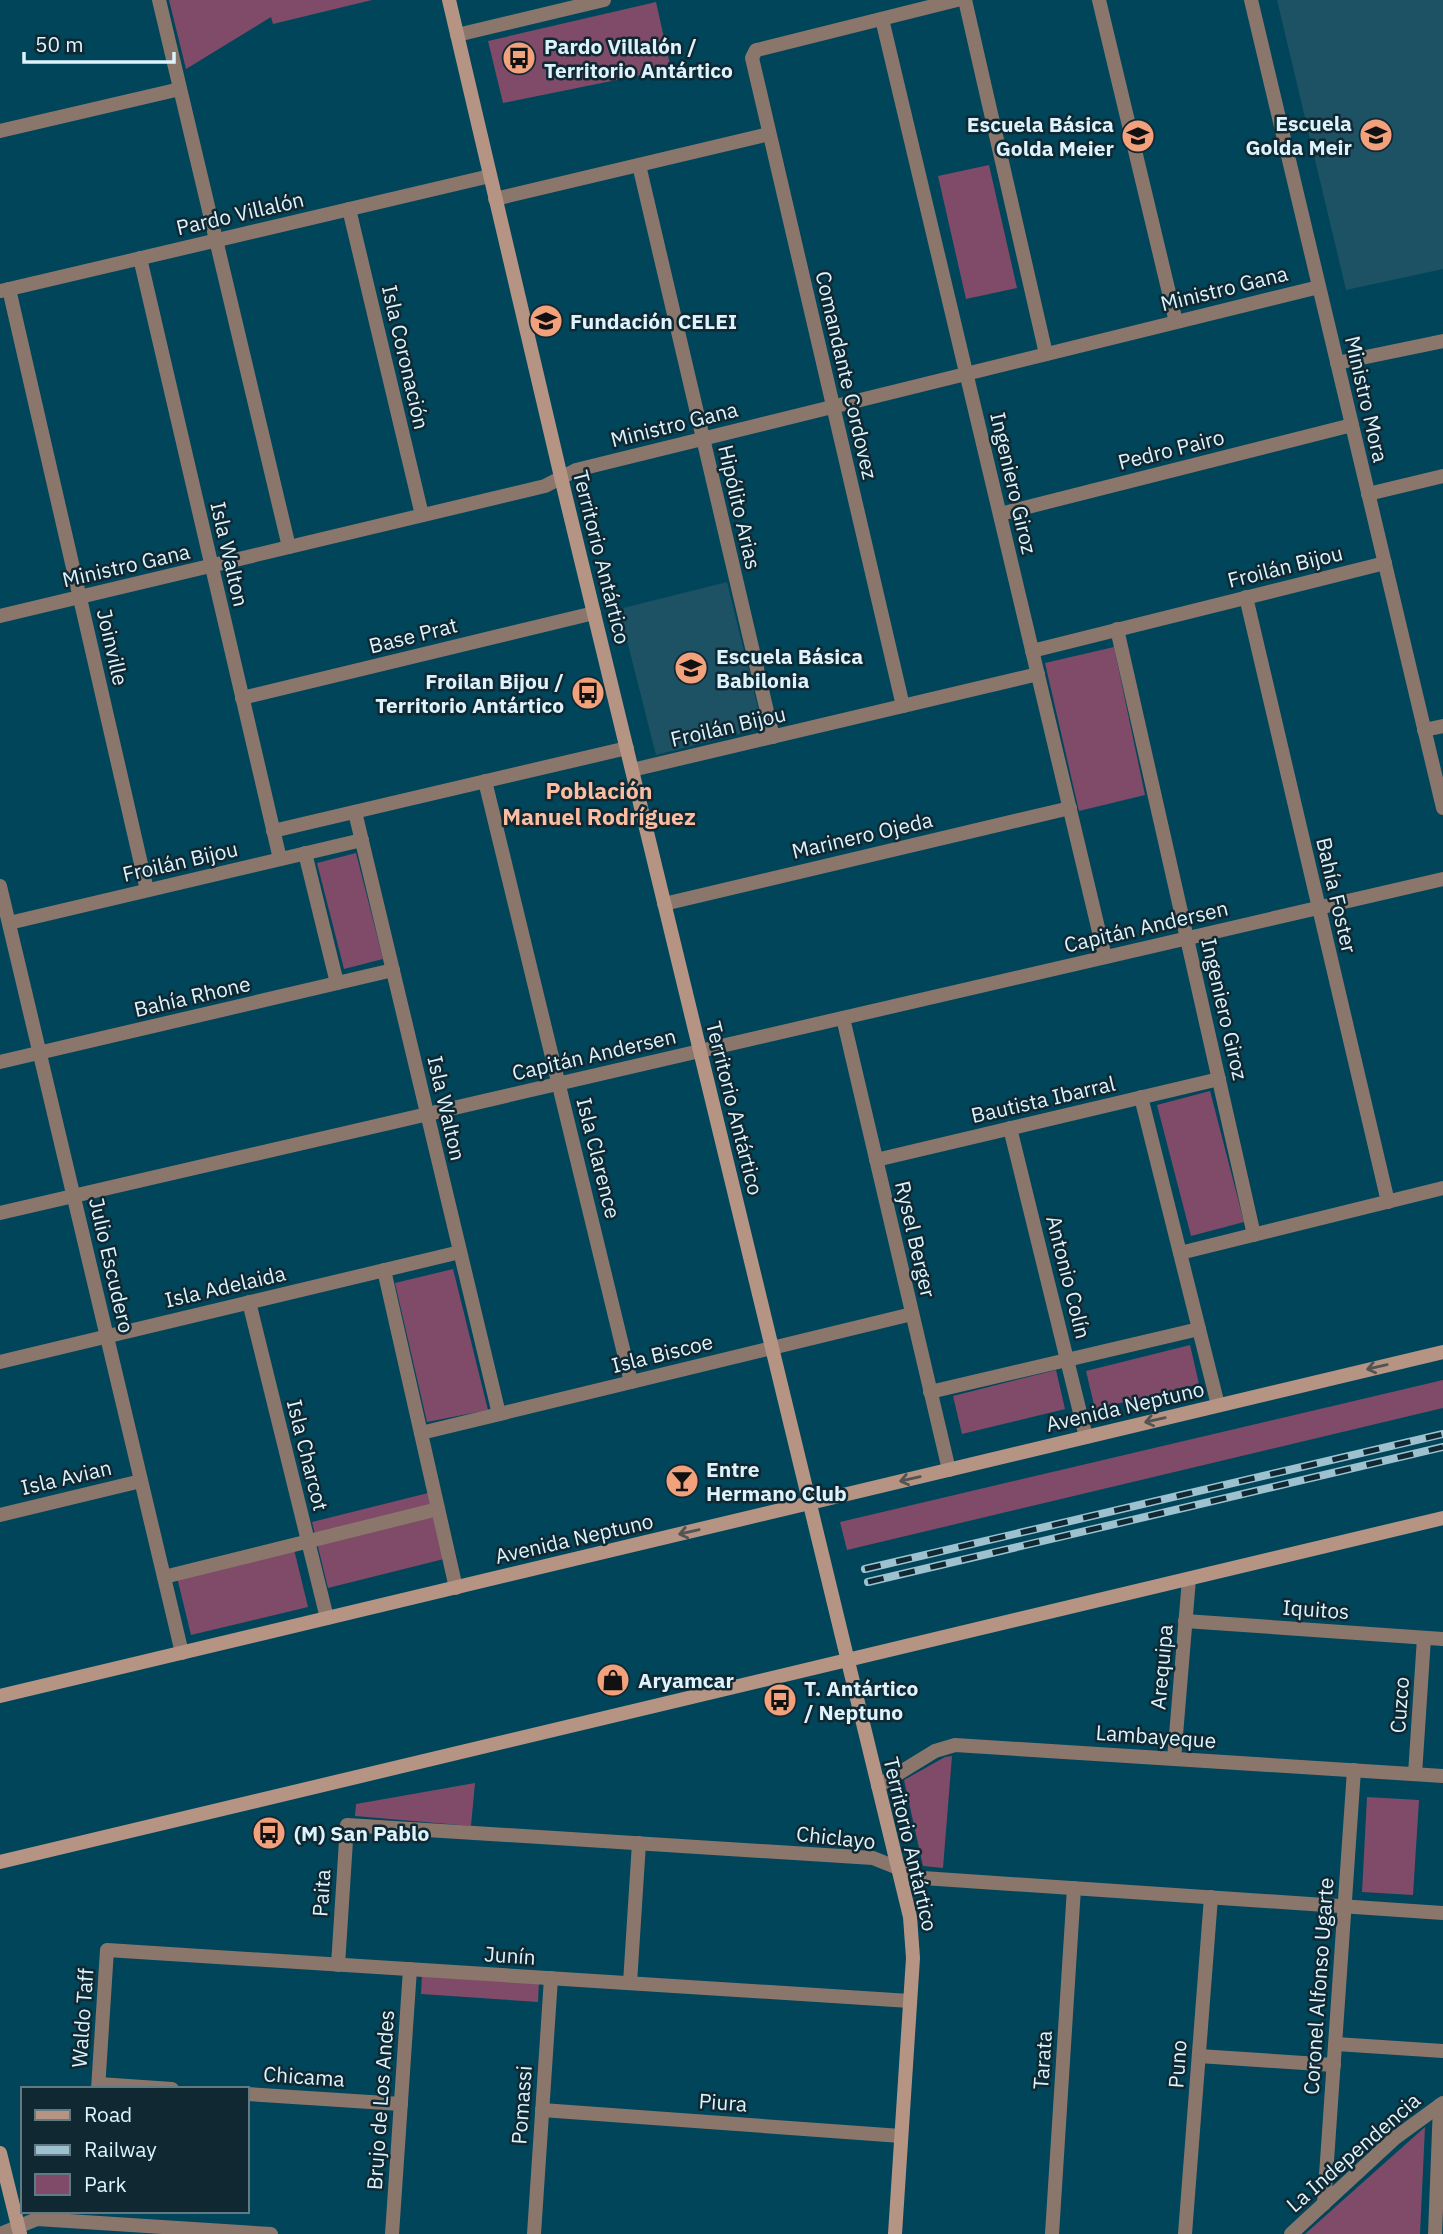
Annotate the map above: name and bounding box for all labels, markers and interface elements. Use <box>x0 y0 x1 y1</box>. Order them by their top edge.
scale bar <box>24 21 175 65</box>
text: 50 m <box>35 30 84 58</box>
place label: Pardo Villalón / Territorio Antártico <box>544 32 733 84</box>
bus stop icon: Pardo Villalón / Territorio Antártico <box>500 39 538 77</box>
place label: Escuela Golda Meir <box>1246 109 1353 161</box>
place label: Escuela Básica Golda Meier <box>967 110 1115 162</box>
school or university icon: Escuela Golda Meir <box>1357 116 1395 154</box>
school or university icon: Escuela Básica Golda Meier <box>1119 117 1157 155</box>
street label: Pardo Villalón <box>173 185 307 241</box>
street label: Ministro Gana <box>1157 259 1291 317</box>
street label: Comandante Cordovez <box>809 268 885 482</box>
street label: Isla Coronación <box>376 282 436 432</box>
school or university icon: Fundación CELEI <box>527 302 565 340</box>
place label: Fundación CELEI <box>570 307 737 335</box>
street label: Ministro Mora <box>1339 333 1395 465</box>
street label: Ministro Gana <box>607 395 741 453</box>
street label: Ingeniero Giroz <box>984 409 1044 557</box>
street label: Pedro Pairo <box>1115 422 1227 476</box>
street label: Hipólito Arias <box>712 442 768 572</box>
street label: Territorio Antártico <box>567 467 637 647</box>
street label: Isla Walton <box>204 499 256 609</box>
street label: Ministro Gana <box>59 537 193 593</box>
street label: Froilán Bijou <box>1225 538 1345 594</box>
street label: Joinville <box>91 606 135 688</box>
street label: Base Prat <box>366 610 460 660</box>
place label: Escuela Básica Babilonia <box>716 642 863 694</box>
school or university icon: Escuela Básica Babilonia <box>672 649 710 687</box>
place label: Froilan Bijou / Territorio Antártico <box>375 667 564 719</box>
bus stop icon: Froilan Bijou / Territorio Antártico <box>569 674 607 712</box>
street label: Froilán Bijou <box>668 699 788 753</box>
district label: Población Manuel Rodríguez <box>502 775 696 831</box>
street label: Marinero Ojeda <box>789 805 935 865</box>
street label: Froilán Bijou <box>120 834 240 888</box>
street label: Bahía Foster <box>1310 834 1364 956</box>
street label: Capitán Andersen <box>1061 894 1231 958</box>
street label: Ingeniero Giroz <box>1195 935 1255 1083</box>
street label: Bahía Rhone <box>131 969 253 1023</box>
street label: Territorio Antártico <box>700 1018 770 1198</box>
street label: Capitán Andersen <box>509 1022 679 1086</box>
street label: Isla Walton <box>421 1053 473 1163</box>
street label: Bautista Ibarral <box>968 1069 1118 1129</box>
street label: Isla Clarence <box>570 1095 628 1221</box>
street label: Rysel Berger <box>889 1178 943 1300</box>
street label: Julio Escudero <box>83 1194 141 1336</box>
street label: Antonio Colín <box>1040 1212 1098 1342</box>
street label: Isla Adelaida <box>162 1258 288 1314</box>
street label: Isla Biscoe <box>608 1327 716 1379</box>
one-way arrow <box>1366 1361 1389 1375</box>
street label: Avenida Neptuno <box>1043 1374 1207 1438</box>
street label: Isla Charcot <box>281 1396 335 1514</box>
one-way arrow <box>1144 1414 1167 1427</box>
street label: Isla Avian <box>18 1453 114 1501</box>
place label: Entre Hermano Club <box>706 1455 847 1507</box>
bar icon: Entre Hermano Club <box>663 1462 701 1500</box>
one-way arrow <box>899 1473 922 1486</box>
street label: Avenida Neptuno <box>492 1506 656 1570</box>
one-way arrow <box>678 1526 701 1539</box>
street label: Iquitos <box>1282 1593 1350 1625</box>
street label: Arequipa <box>1143 1623 1179 1711</box>
shop icon: Aryamcar <box>594 1661 632 1699</box>
place label: Aryamcar <box>638 1666 734 1694</box>
place label: T. Antártico / Neptuno <box>804 1674 919 1726</box>
street label: Cuzco <box>1383 1676 1415 1734</box>
bus stop icon: T. Antártico / Neptuno <box>761 1681 799 1719</box>
street label: Lambayeque <box>1095 1718 1217 1754</box>
street label: Territorio Antártico <box>877 1754 945 1934</box>
bus stop icon: (M) San Pablo <box>250 1814 288 1852</box>
place label: (M) San Pablo <box>294 1819 429 1847</box>
street label: Chiclayo <box>795 1819 877 1855</box>
street label: Paita <box>305 1868 337 1918</box>
street label: Coronel Alfonso Ugarte <box>1296 1876 1340 2096</box>
street label: Junín <box>483 1939 537 1971</box>
street label: Waldo Taff <box>65 1967 99 2069</box>
street label: Brujo de Los Andes <box>360 2009 400 2191</box>
street label: Tarata <box>1026 2030 1058 2090</box>
street label: Puno <box>1161 2039 1193 2089</box>
street label: Chicama <box>262 2059 346 2093</box>
street label: Pomassi <box>504 2065 538 2145</box>
street label: Piura <box>698 2086 748 2118</box>
street label: La Independencia <box>1280 2086 1426 2218</box>
legend <box>21 2087 248 2213</box>
text: Road <box>84 2100 132 2128</box>
text: Railway <box>84 2135 157 2163</box>
text: Park <box>84 2170 127 2198</box>

